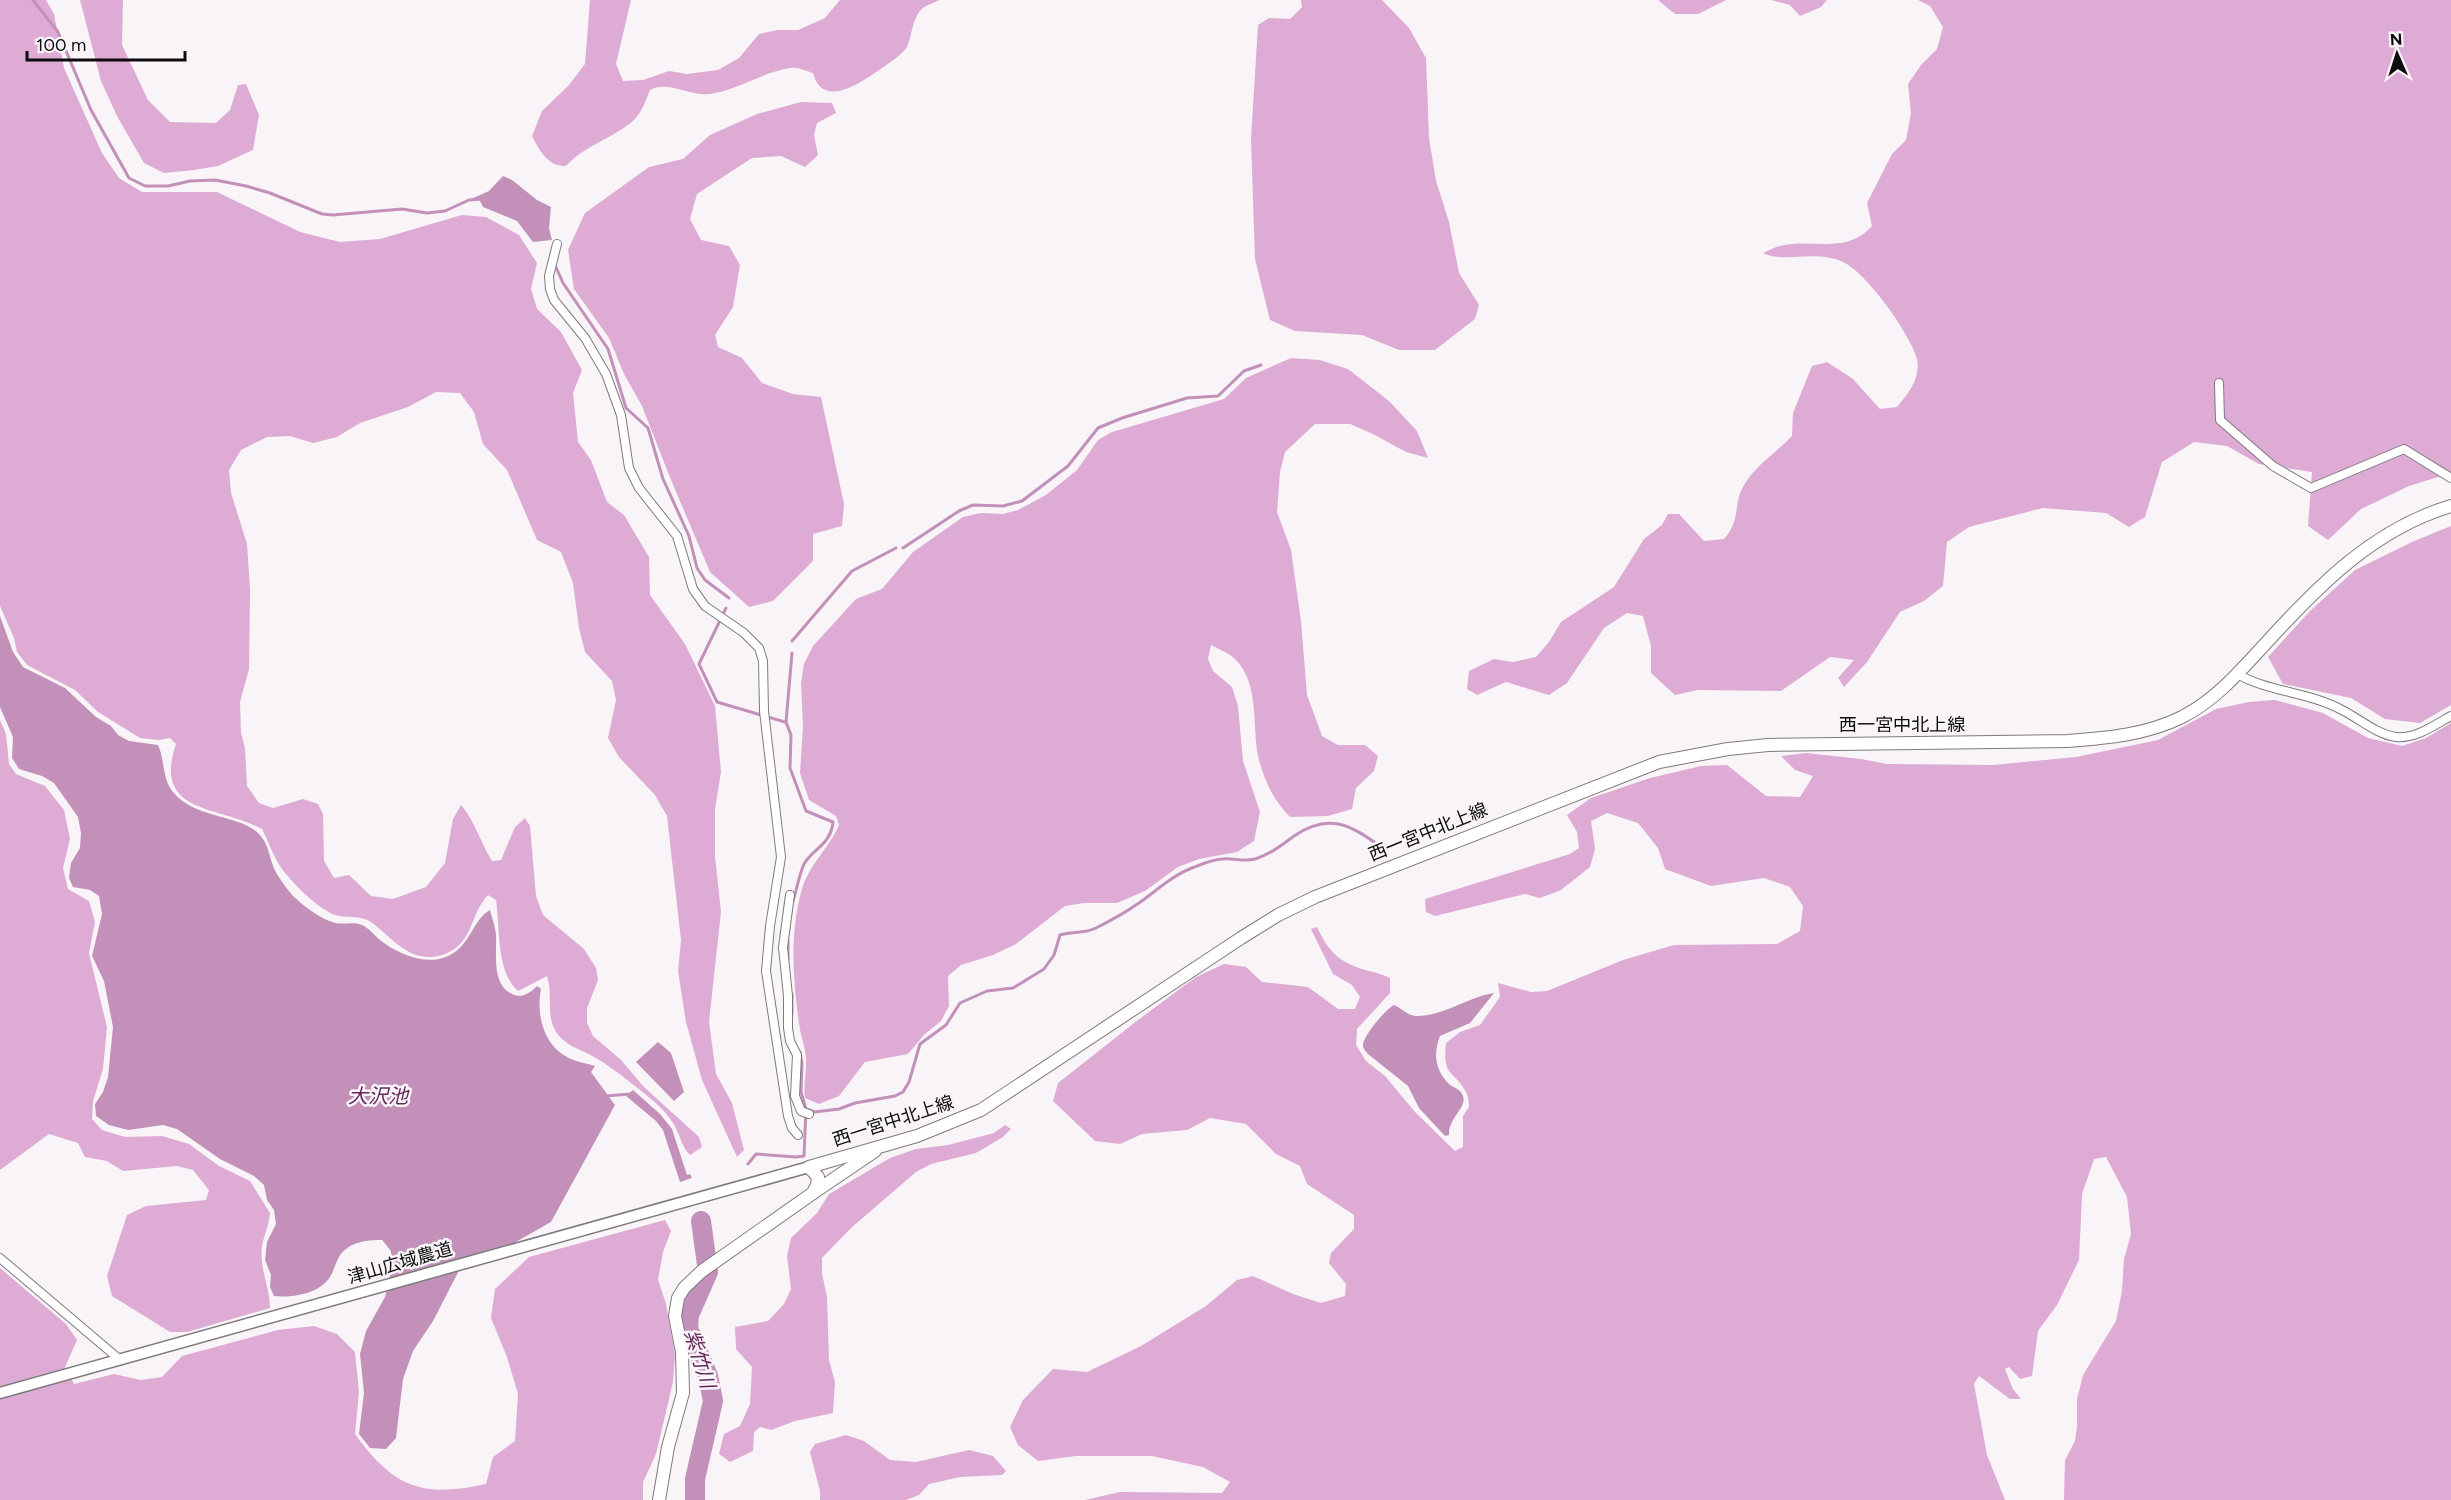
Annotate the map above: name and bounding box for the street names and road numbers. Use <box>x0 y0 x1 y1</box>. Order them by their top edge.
street label: 西一宮中北上線 <box>1839 714 1965 736</box>
street label: 西一宮中北上線 <box>1365 798 1491 866</box>
street label: 西一宮中北上線 <box>830 1091 956 1151</box>
street label: 津山広域農道 <box>345 1238 455 1288</box>

